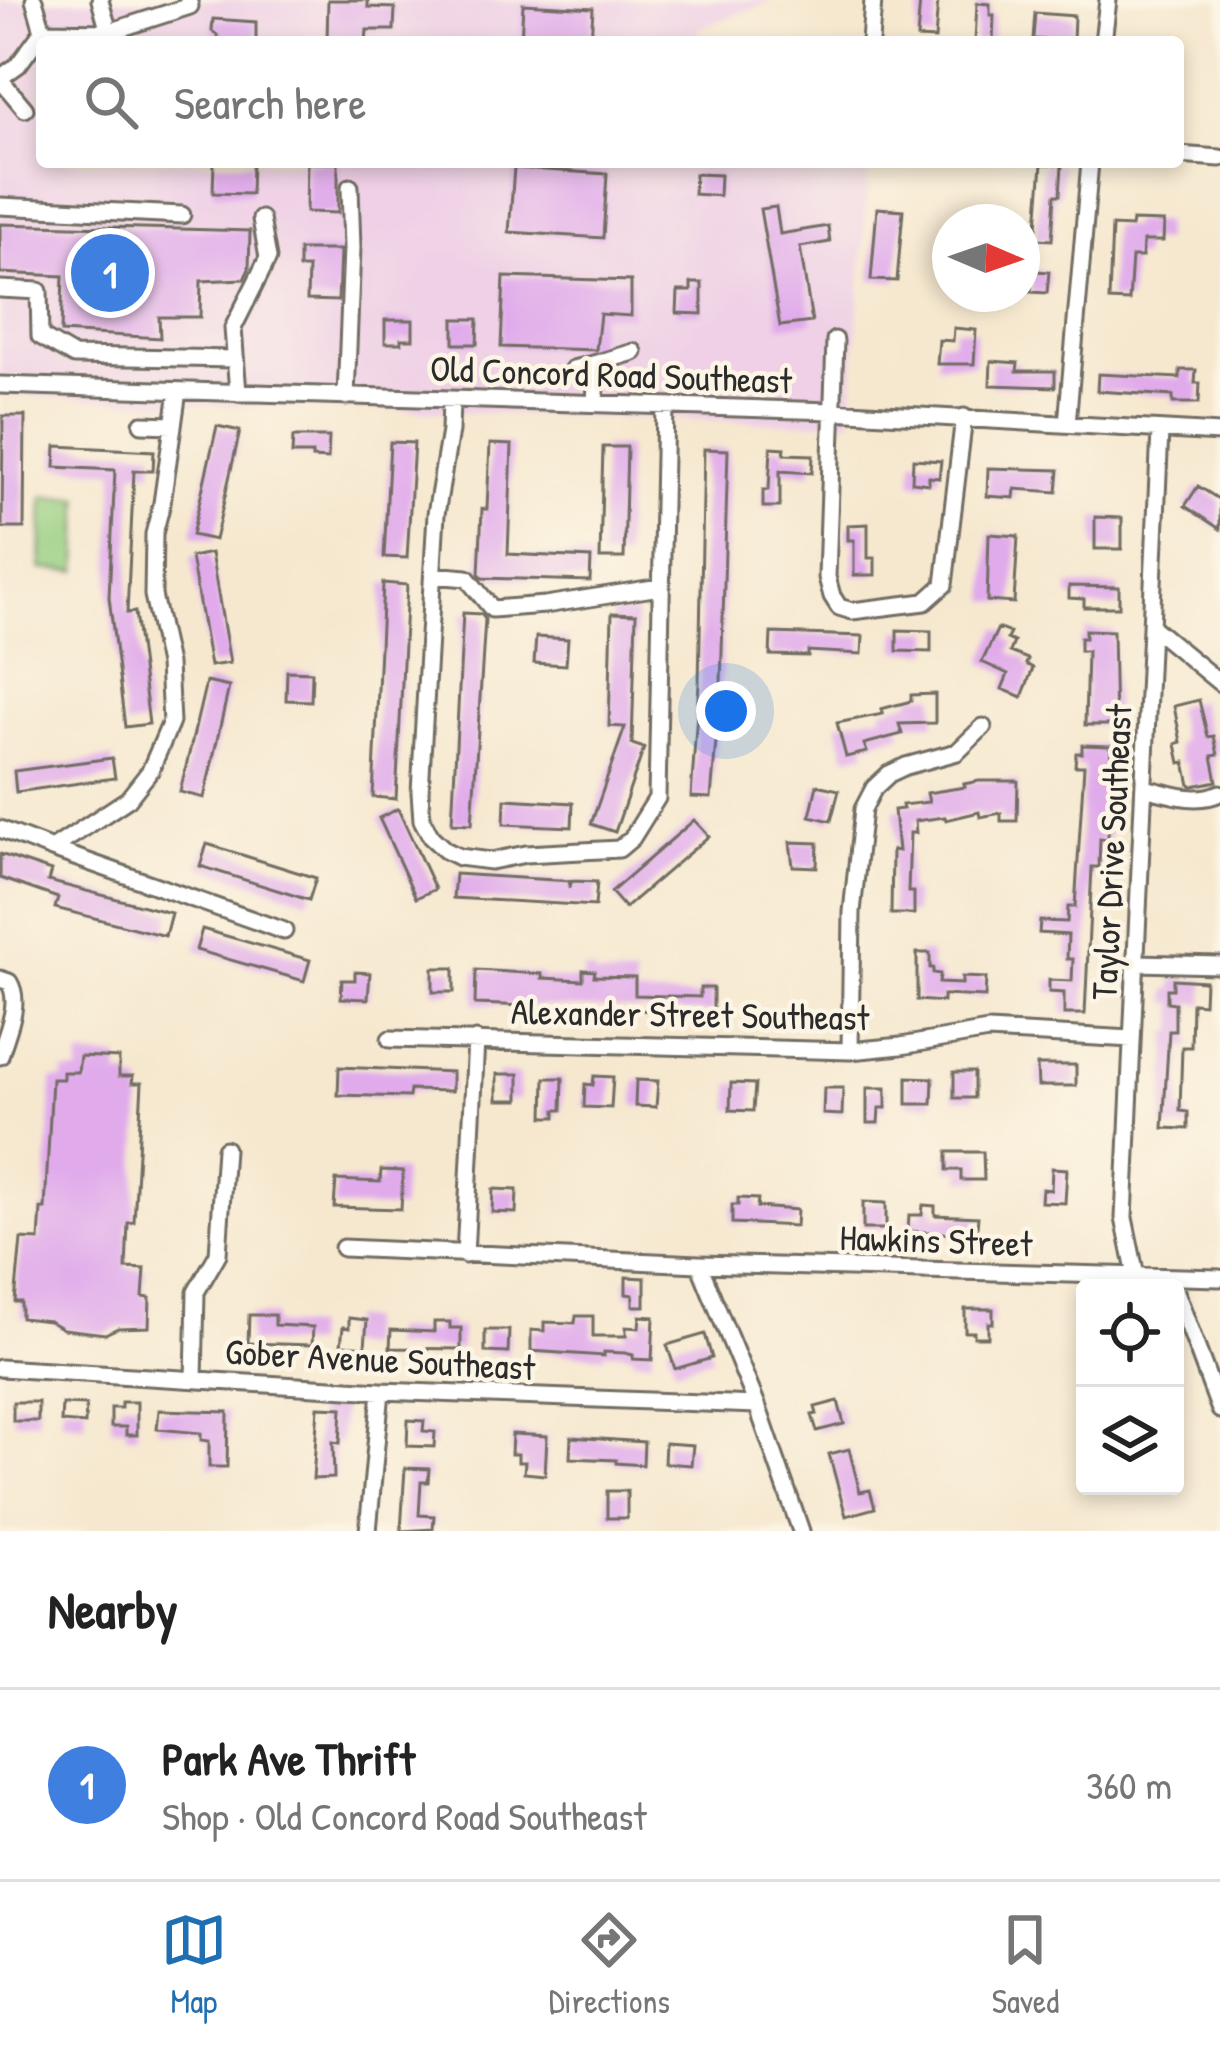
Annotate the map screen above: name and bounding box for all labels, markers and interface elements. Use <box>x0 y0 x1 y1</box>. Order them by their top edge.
search box <box>36 36 1184 168</box>
icon: search <box>78 69 144 135</box>
text: Search here <box>174 72 366 133</box>
north arrow <box>932 204 1040 312</box>
pin: 1 <box>71 228 149 318</box>
street label: Old Concord Road Southeast <box>429 343 793 404</box>
your location <box>696 681 756 741</box>
street label: Taylor Drive Southeast <box>1078 702 1143 1001</box>
street label: Alexander Street Southeast <box>511 986 870 1041</box>
street label: Hawkins Street <box>839 1212 1034 1267</box>
map controls <box>1076 1279 1184 1495</box>
button: locate <box>1076 1279 1184 1387</box>
street label: Gober Avenue Southeast <box>224 1326 537 1391</box>
button: layers <box>1076 1387 1184 1495</box>
text: Nearby <box>48 1575 178 1644</box>
text: Park Ave Thrift <box>162 1728 415 1789</box>
text: 1 <box>80 1758 94 1811</box>
text: 360 m <box>1086 1758 1172 1811</box>
text: Shop · Old Concord Road Southeast <box>162 1789 647 1842</box>
tab: Map <box>161 1907 227 2023</box>
tab: Directions <box>549 1907 670 2023</box>
tab: Saved <box>992 1907 1059 2023</box>

